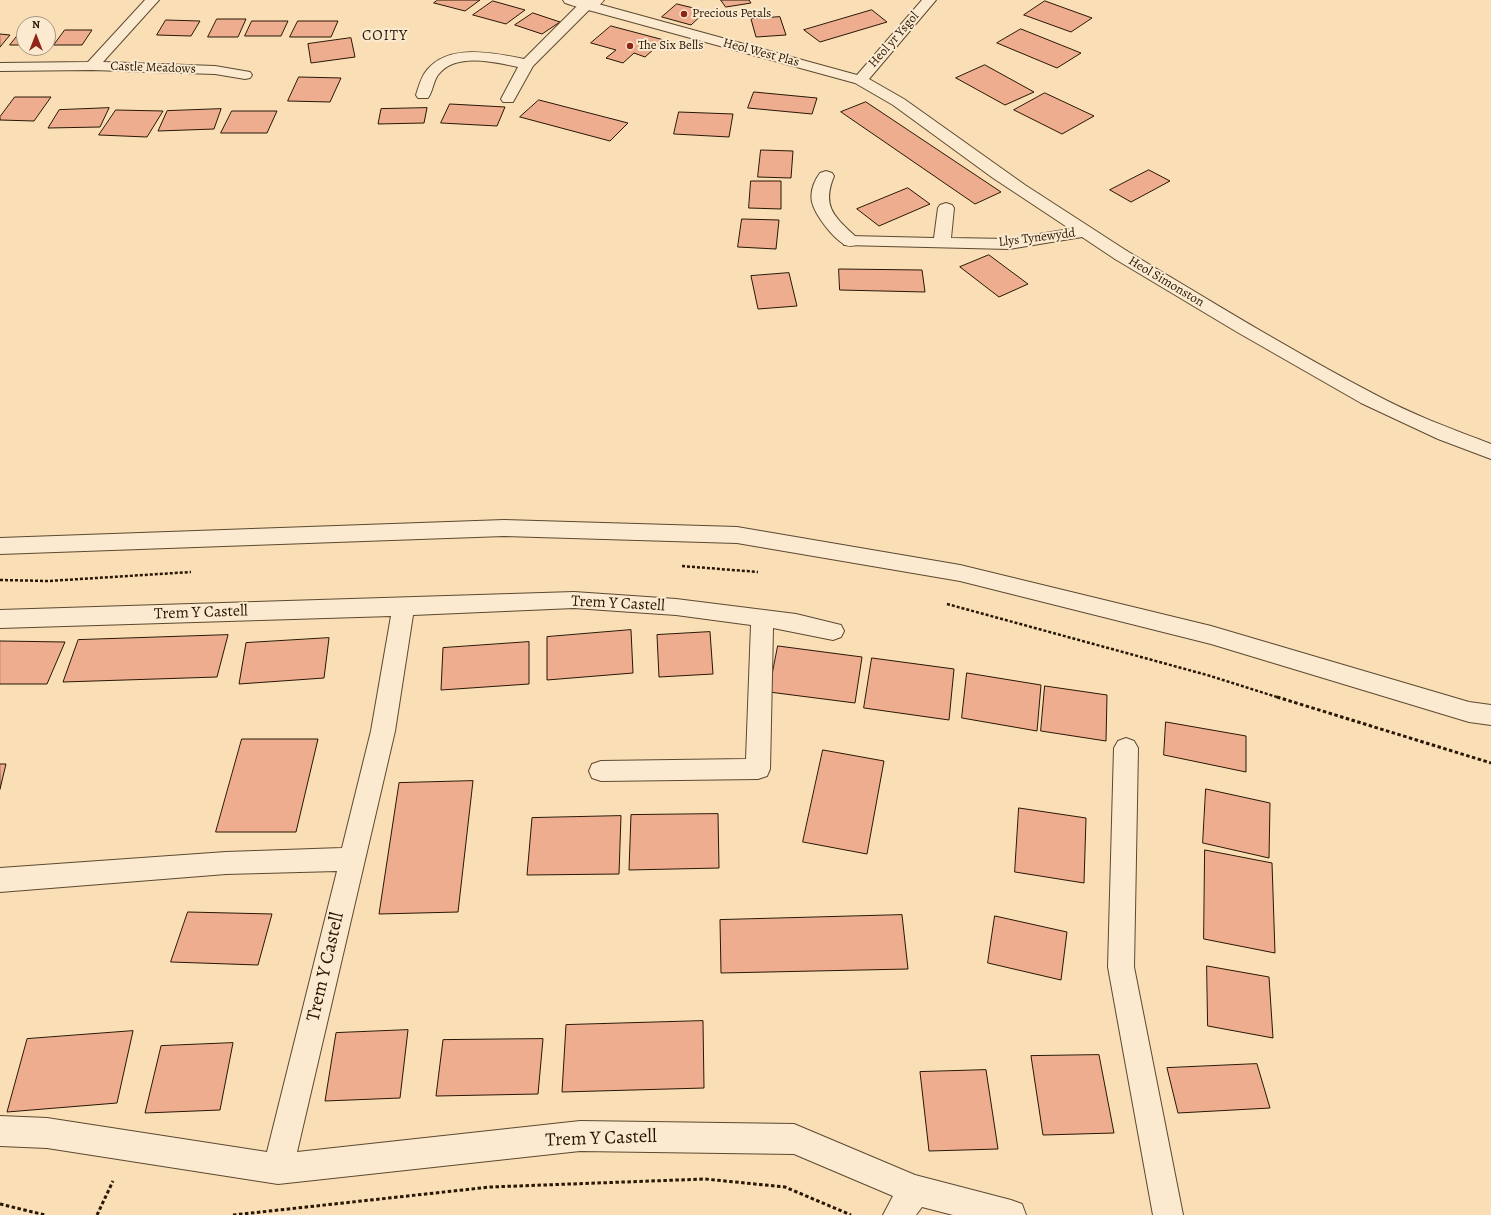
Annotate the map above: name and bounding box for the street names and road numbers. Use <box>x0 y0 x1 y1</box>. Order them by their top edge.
street label: Heol yr Ysgol <box>866 9 922 71</box>
street label: Heol West Plas <box>721 35 801 71</box>
street label: Castle Meadows <box>110 59 196 77</box>
street label: Llys Tynewydd <box>998 226 1076 250</box>
street label: Heol Simonston <box>1125 253 1207 311</box>
street label: Trem Y Castell <box>571 592 665 616</box>
street label: Trem Y Castell <box>154 602 248 624</box>
street label: Trem Y Castell <box>302 910 350 1024</box>
street label: Trem Y Castell <box>545 1126 657 1152</box>

